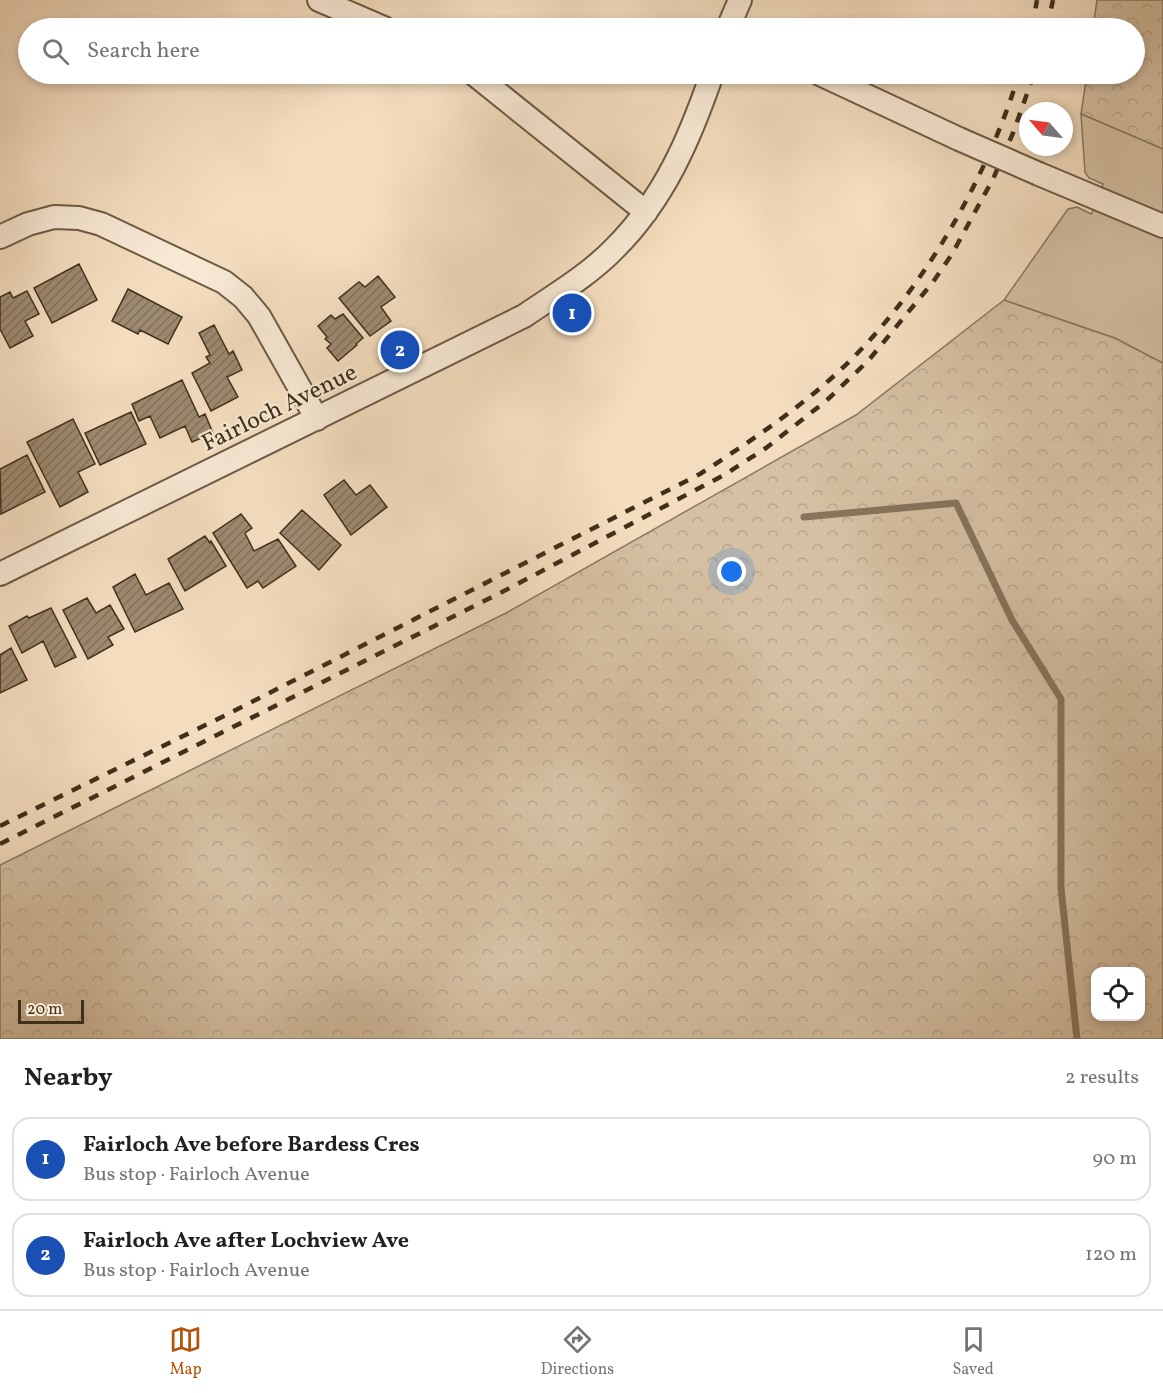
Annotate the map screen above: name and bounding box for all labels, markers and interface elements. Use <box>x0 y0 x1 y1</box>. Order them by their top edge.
search box <box>18 18 1145 84</box>
icon: search <box>39 35 72 68</box>
text: Search here <box>87 36 200 67</box>
north arrow <box>1019 102 1073 156</box>
pin: 1 <box>552 290 592 336</box>
pin: 2 <box>380 328 420 372</box>
street label: Fairloch Avenue <box>196 356 363 461</box>
your location <box>717 557 746 586</box>
map controls <box>1091 967 1145 1021</box>
button: locate <box>1091 967 1145 1021</box>
scale bar <box>18 997 84 1024</box>
text: 20 m <box>27 999 62 1021</box>
text: Nearby <box>24 1060 113 1096</box>
text: 2 results <box>1065 1064 1139 1092</box>
text: Fairloch Ave before Bardess Cres <box>83 1130 420 1161</box>
text: 1 <box>41 1145 50 1173</box>
text: 90 m <box>1093 1145 1137 1173</box>
text: Bus stop · Fairloch Avenue <box>83 1161 310 1189</box>
text: Fairloch Ave after Lochview Ave <box>83 1226 409 1257</box>
text: 2 <box>40 1241 51 1269</box>
text: 120 m <box>1085 1241 1137 1269</box>
text: Bus stop · Fairloch Avenue <box>83 1257 310 1285</box>
tab: Map <box>169 1323 202 1381</box>
tab: Directions <box>541 1323 614 1381</box>
tab: Saved <box>953 1323 994 1381</box>

